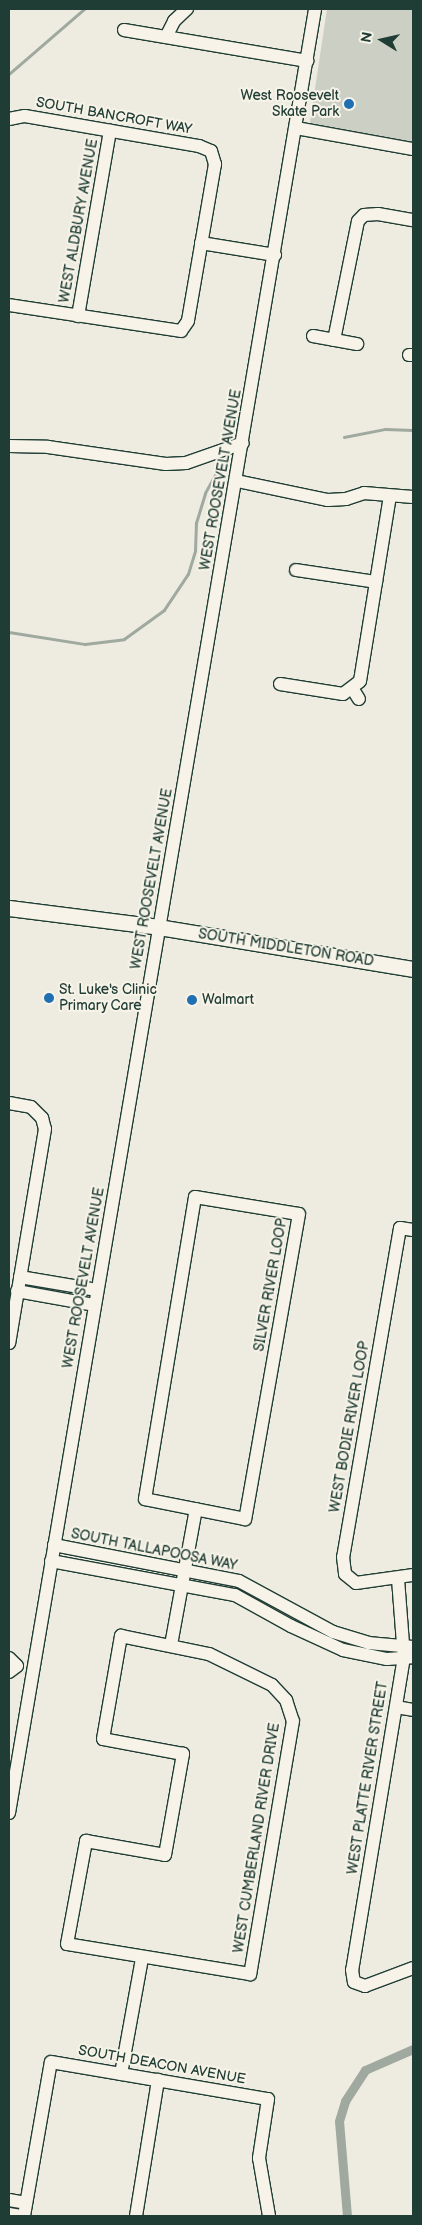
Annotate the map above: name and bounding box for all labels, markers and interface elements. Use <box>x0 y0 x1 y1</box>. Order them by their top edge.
north arrow <box>357 15 407 65</box>
text: N <box>357 31 376 44</box>
place label: West Roosevelt Skate Park <box>240 88 339 120</box>
street label: SOUTH BANCROFT WAY <box>34 94 194 138</box>
marker: West Roosevelt Skate Park <box>343 98 355 110</box>
street label: WEST ALDBURY AVENUE <box>56 138 102 304</box>
street label: WEST ROOSEVELT AVENUE <box>197 388 245 572</box>
street label: WEST ROOSEVELT AVENUE <box>128 787 176 971</box>
street label: SOUTH MIDDLETON ROAD <box>197 926 375 970</box>
place label: St. Luke's Clinic Primary Care <box>59 982 157 1014</box>
marker: St. Luke's Clinic Primary Care <box>43 992 55 1004</box>
place label: Walmart <box>202 992 254 1008</box>
marker: Walmart <box>186 994 198 1006</box>
street label: WEST ROOSEVELT AVENUE <box>60 1186 108 1370</box>
street label: SILVER RIVER LOOP <box>251 1217 291 1353</box>
street label: WEST BODIE RIVER LOOP <box>327 1340 373 1514</box>
street label: SOUTH TALLAPOOSA WAY <box>69 1526 239 1574</box>
street label: WEST PLATTE RIVER STREET <box>344 1680 392 1876</box>
street label: WEST CUMBERLAND RIVER DRIVE <box>230 1722 284 1954</box>
street label: SOUTH DEACON AVENUE <box>77 2042 247 2088</box>

